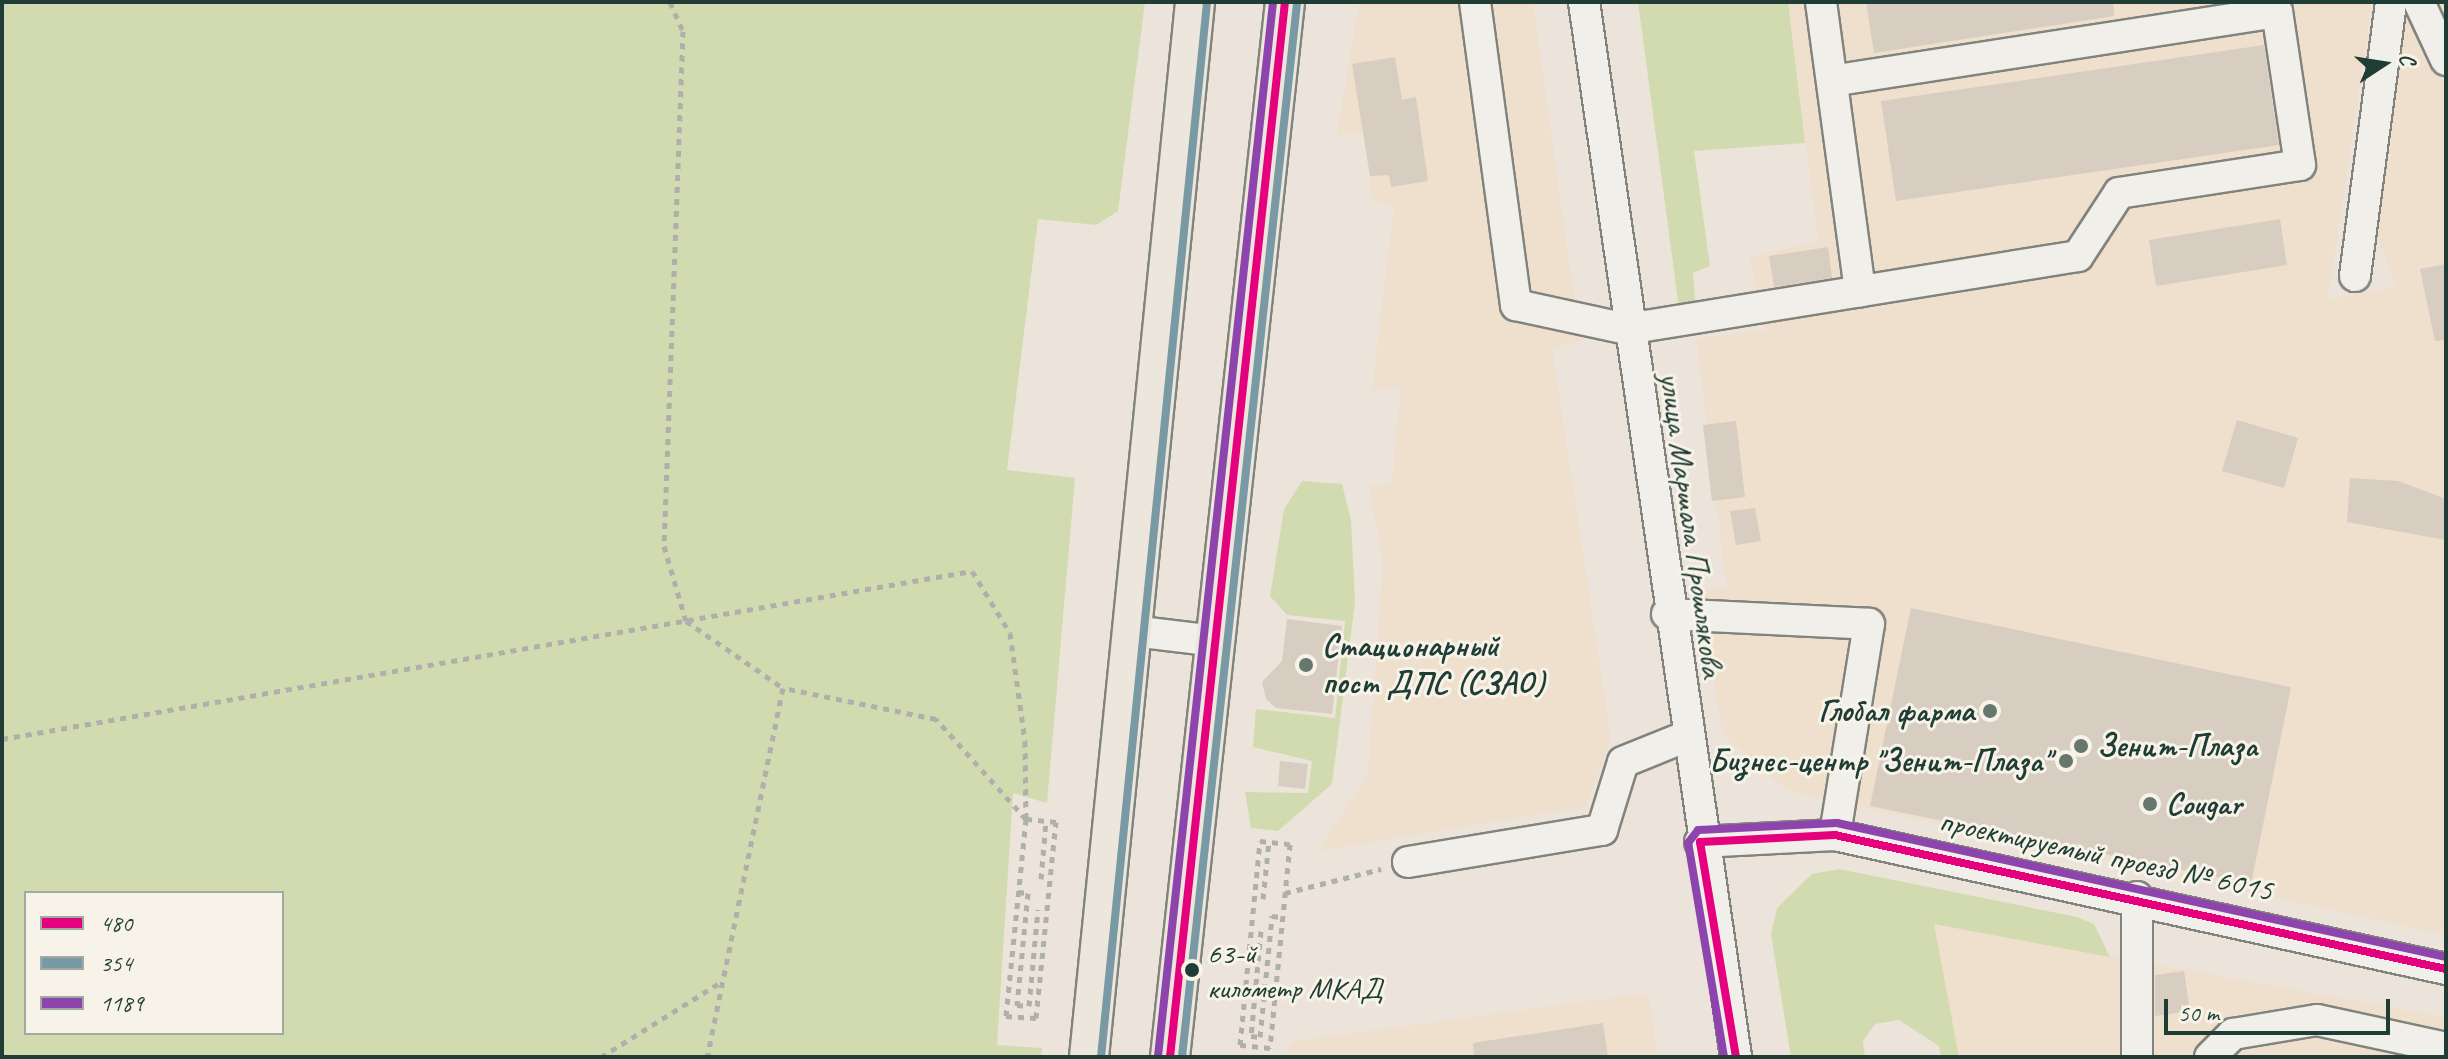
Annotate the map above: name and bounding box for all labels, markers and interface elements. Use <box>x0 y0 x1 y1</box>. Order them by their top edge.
north arrow <box>2344 24 2424 104</box>
text: С <box>2393 51 2422 67</box>
street label: улица Маршала Прошлякова <box>1651 371 1731 679</box>
place label: Стационарный пост ДПС (СЗАО) <box>1322 628 1545 703</box>
marker: Стационарный пост ДПС (СЗАО) <box>1297 656 1315 674</box>
place label: Глобал фарма <box>1819 692 1974 730</box>
marker: Глобал фарма <box>1981 702 1999 720</box>
place label: Зенит-Плаза <box>2097 727 2257 765</box>
marker: Зенит-Плаза <box>2072 737 2090 755</box>
place label: Бизнес-центр "Зенит-Плаза" <box>1709 742 2050 780</box>
marker: Бизнес-центр "Зенит-Плаза" <box>2057 752 2075 770</box>
place label: Cougar <box>2166 785 2241 823</box>
marker: Cougar <box>2141 795 2159 813</box>
street label: проектируемый проезд № 6015 <box>1936 802 2276 910</box>
legend <box>24 891 284 1035</box>
text: 480 <box>100 908 132 938</box>
place label: 63-й километр МКАД <box>1207 935 1382 1006</box>
text: 354 <box>100 948 132 978</box>
marker: 63-й километр МКАД <box>1184 962 1200 978</box>
scale bar <box>2168 983 2394 1033</box>
text: 1189 <box>100 988 143 1018</box>
text: 50 m <box>2178 998 2219 1028</box>

